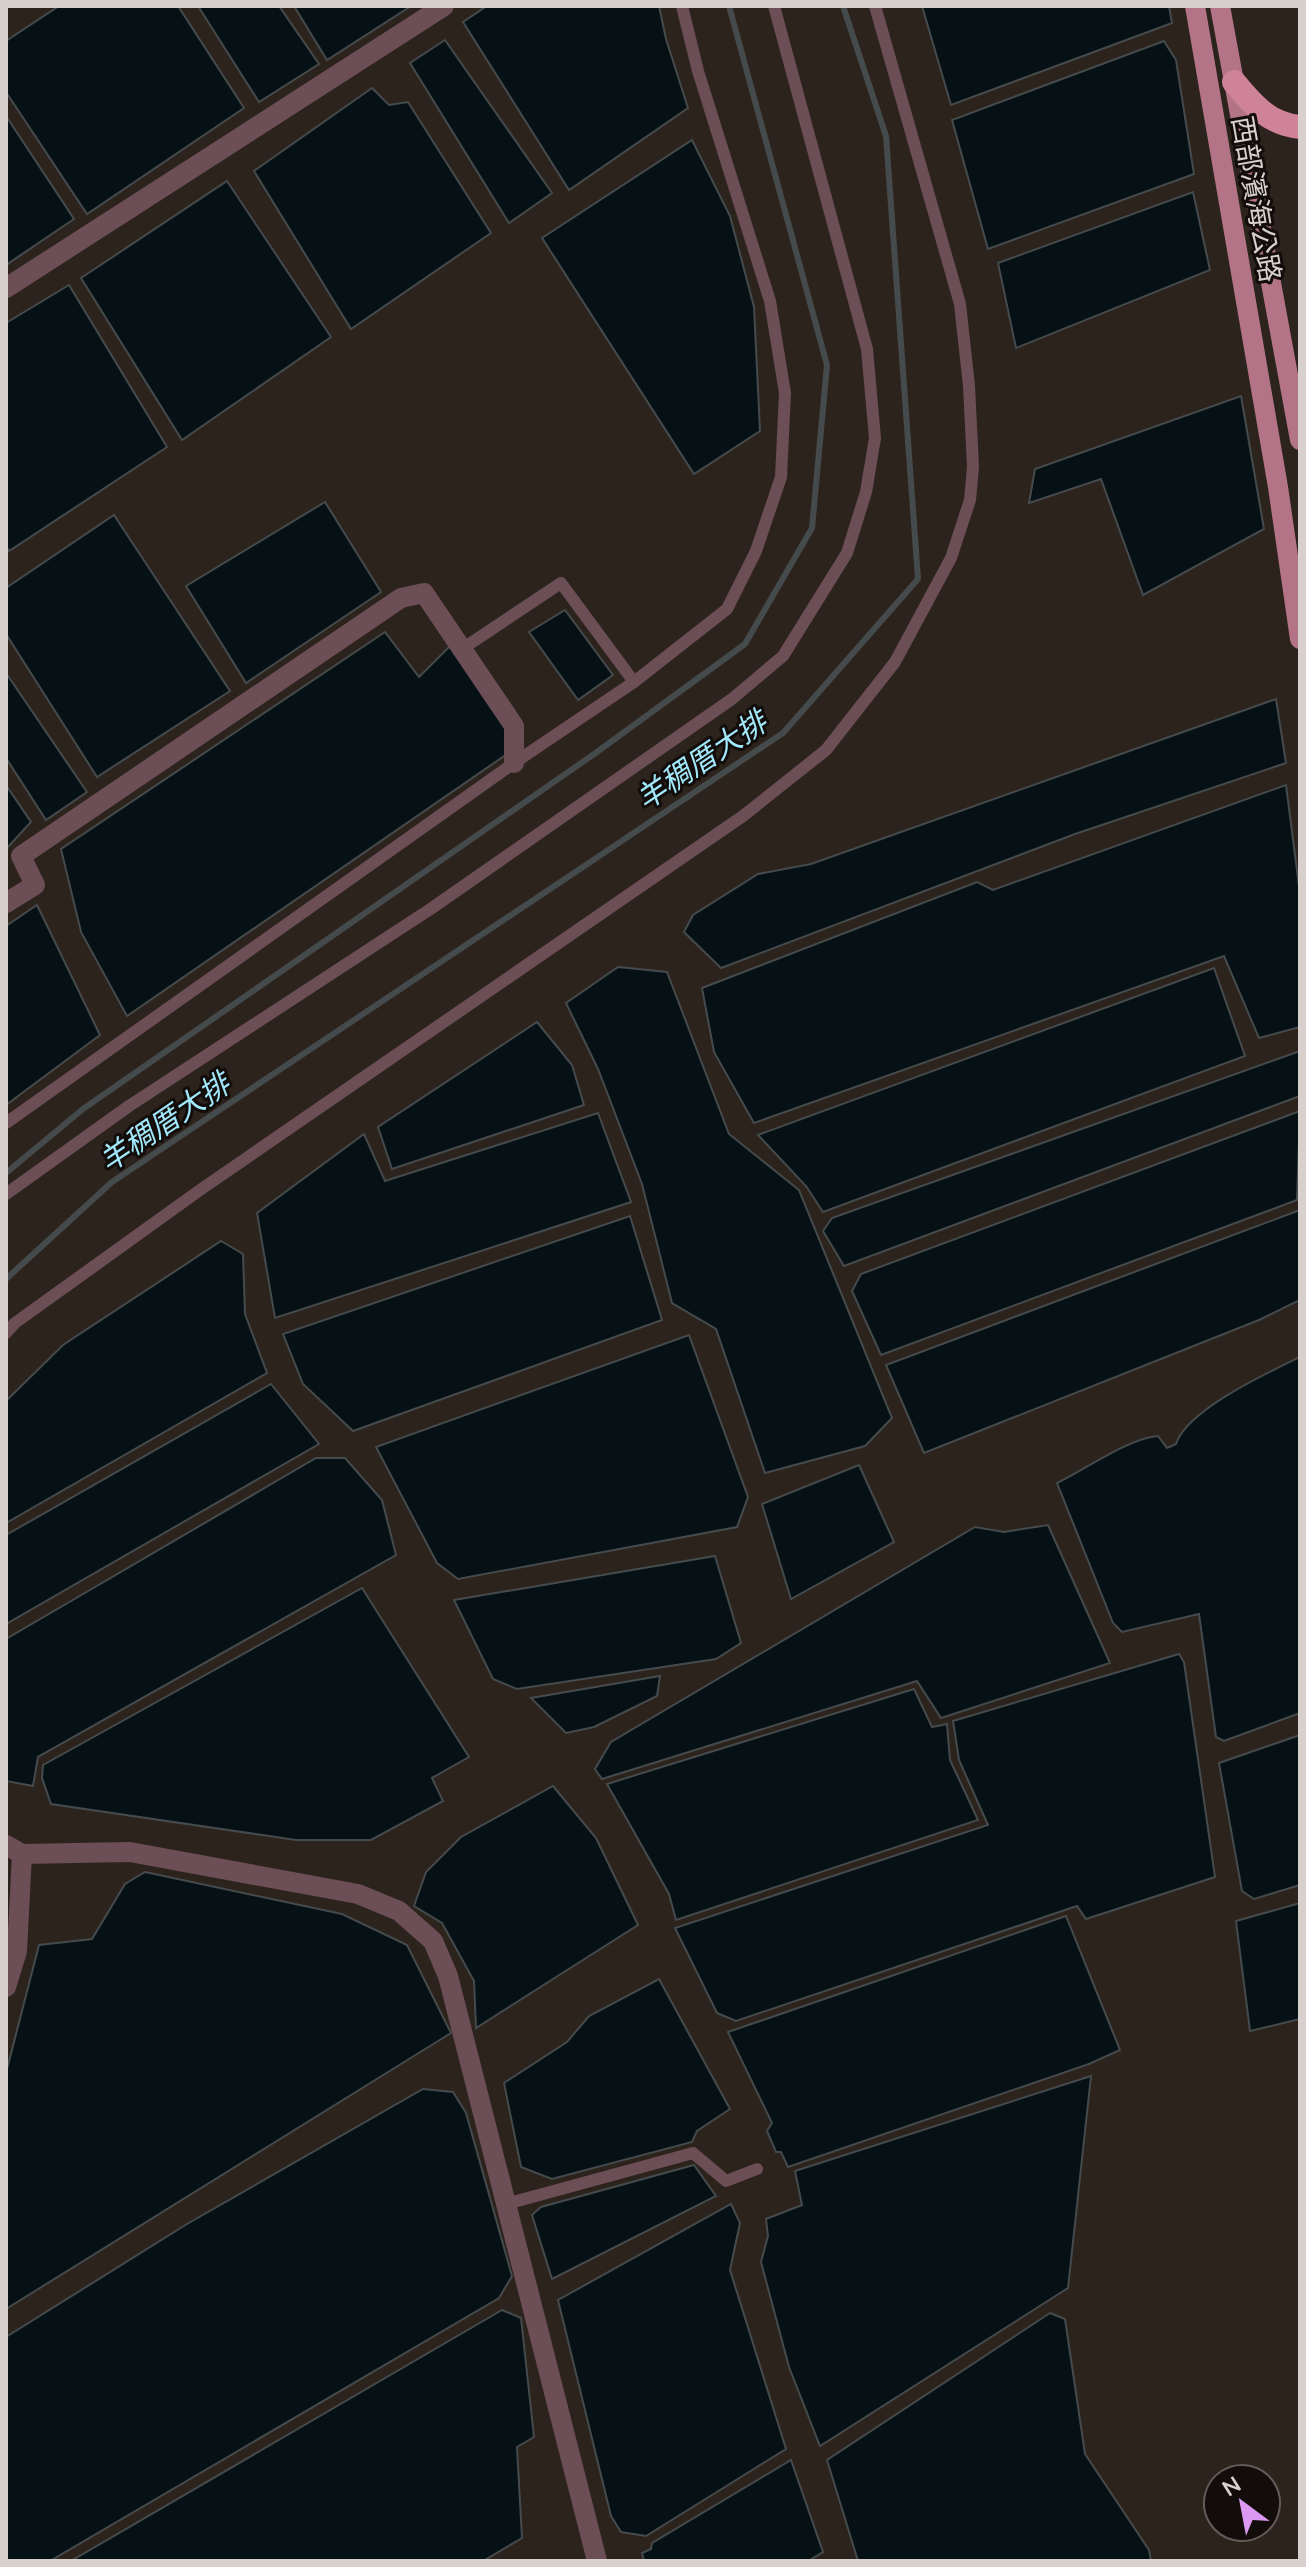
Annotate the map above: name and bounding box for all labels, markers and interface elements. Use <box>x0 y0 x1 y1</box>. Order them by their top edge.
street label: 西部濱海公路 <box>1225 113 1289 285</box>
water label: 羊稠厝大排 <box>628 700 777 818</box>
water label: 羊稠厝大排 <box>91 1062 240 1180</box>
north arrow <box>1202 2463 1282 2543</box>
text: N <box>1217 2470 1246 2502</box>

